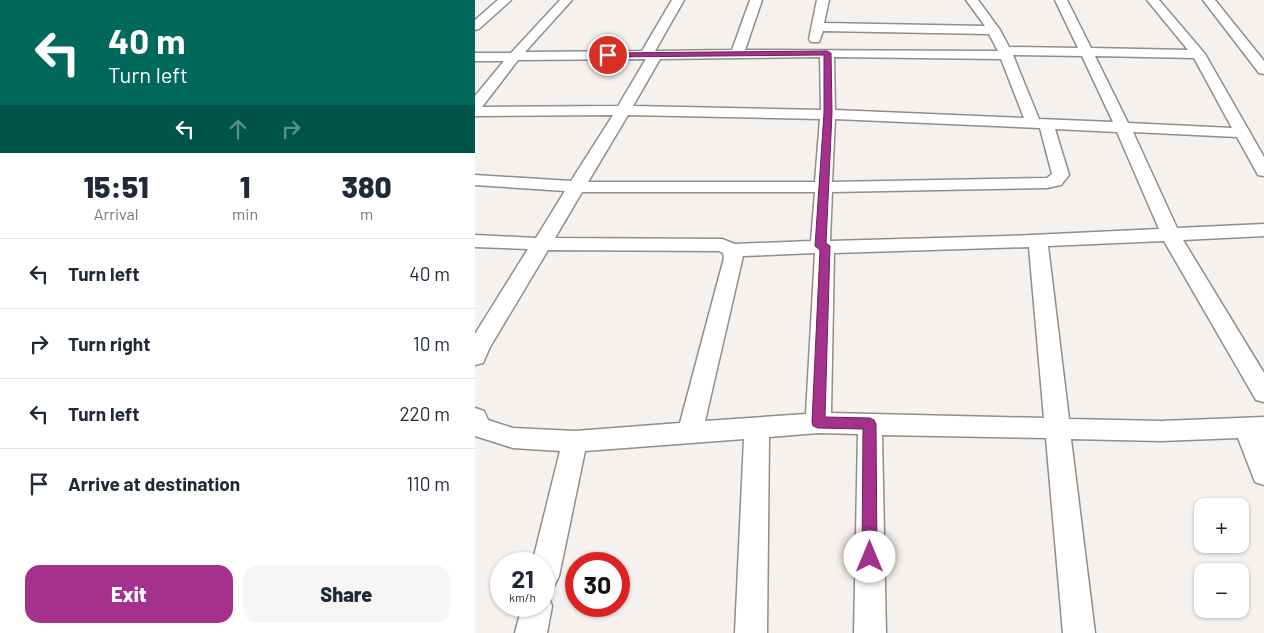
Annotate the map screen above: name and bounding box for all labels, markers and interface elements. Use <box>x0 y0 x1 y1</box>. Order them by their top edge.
text: 40 m <box>108 19 185 61</box>
icon: left <box>25 20 90 85</box>
pin <box>587 34 629 76</box>
icon: arrive <box>594 41 622 69</box>
text: Turn left <box>108 61 188 87</box>
icon: left <box>171 115 199 143</box>
icon: ahead <box>224 115 252 143</box>
icon: right <box>277 115 305 143</box>
text: 15:51 <box>83 168 149 204</box>
text: 1 <box>240 168 250 204</box>
text: 380 <box>341 168 392 204</box>
text: Arrival <box>94 204 138 223</box>
text: min <box>232 204 258 223</box>
text: m <box>360 204 373 223</box>
icon: left <box>25 260 53 288</box>
text: Turn left <box>68 262 139 285</box>
text: 40 m <box>409 262 450 285</box>
icon: right <box>25 330 53 358</box>
text: Turn right <box>68 332 150 355</box>
text: 10 m <box>413 332 450 355</box>
icon: left <box>25 400 53 428</box>
text: Turn left <box>68 402 139 425</box>
text: 220 m <box>399 402 450 425</box>
icon: arrive <box>25 470 53 498</box>
text: Arrive at destination <box>68 472 240 495</box>
text: 110 m <box>406 472 450 495</box>
map controls <box>1194 498 1249 618</box>
button: + <box>1194 498 1249 553</box>
position arrow <box>843 530 895 582</box>
speed limit sign: 30 <box>565 552 630 617</box>
text: 21 <box>511 563 534 593</box>
button: − <box>1194 563 1249 618</box>
button: Exit <box>25 565 233 623</box>
button: Share <box>243 565 450 623</box>
text: km/h <box>509 590 536 604</box>

